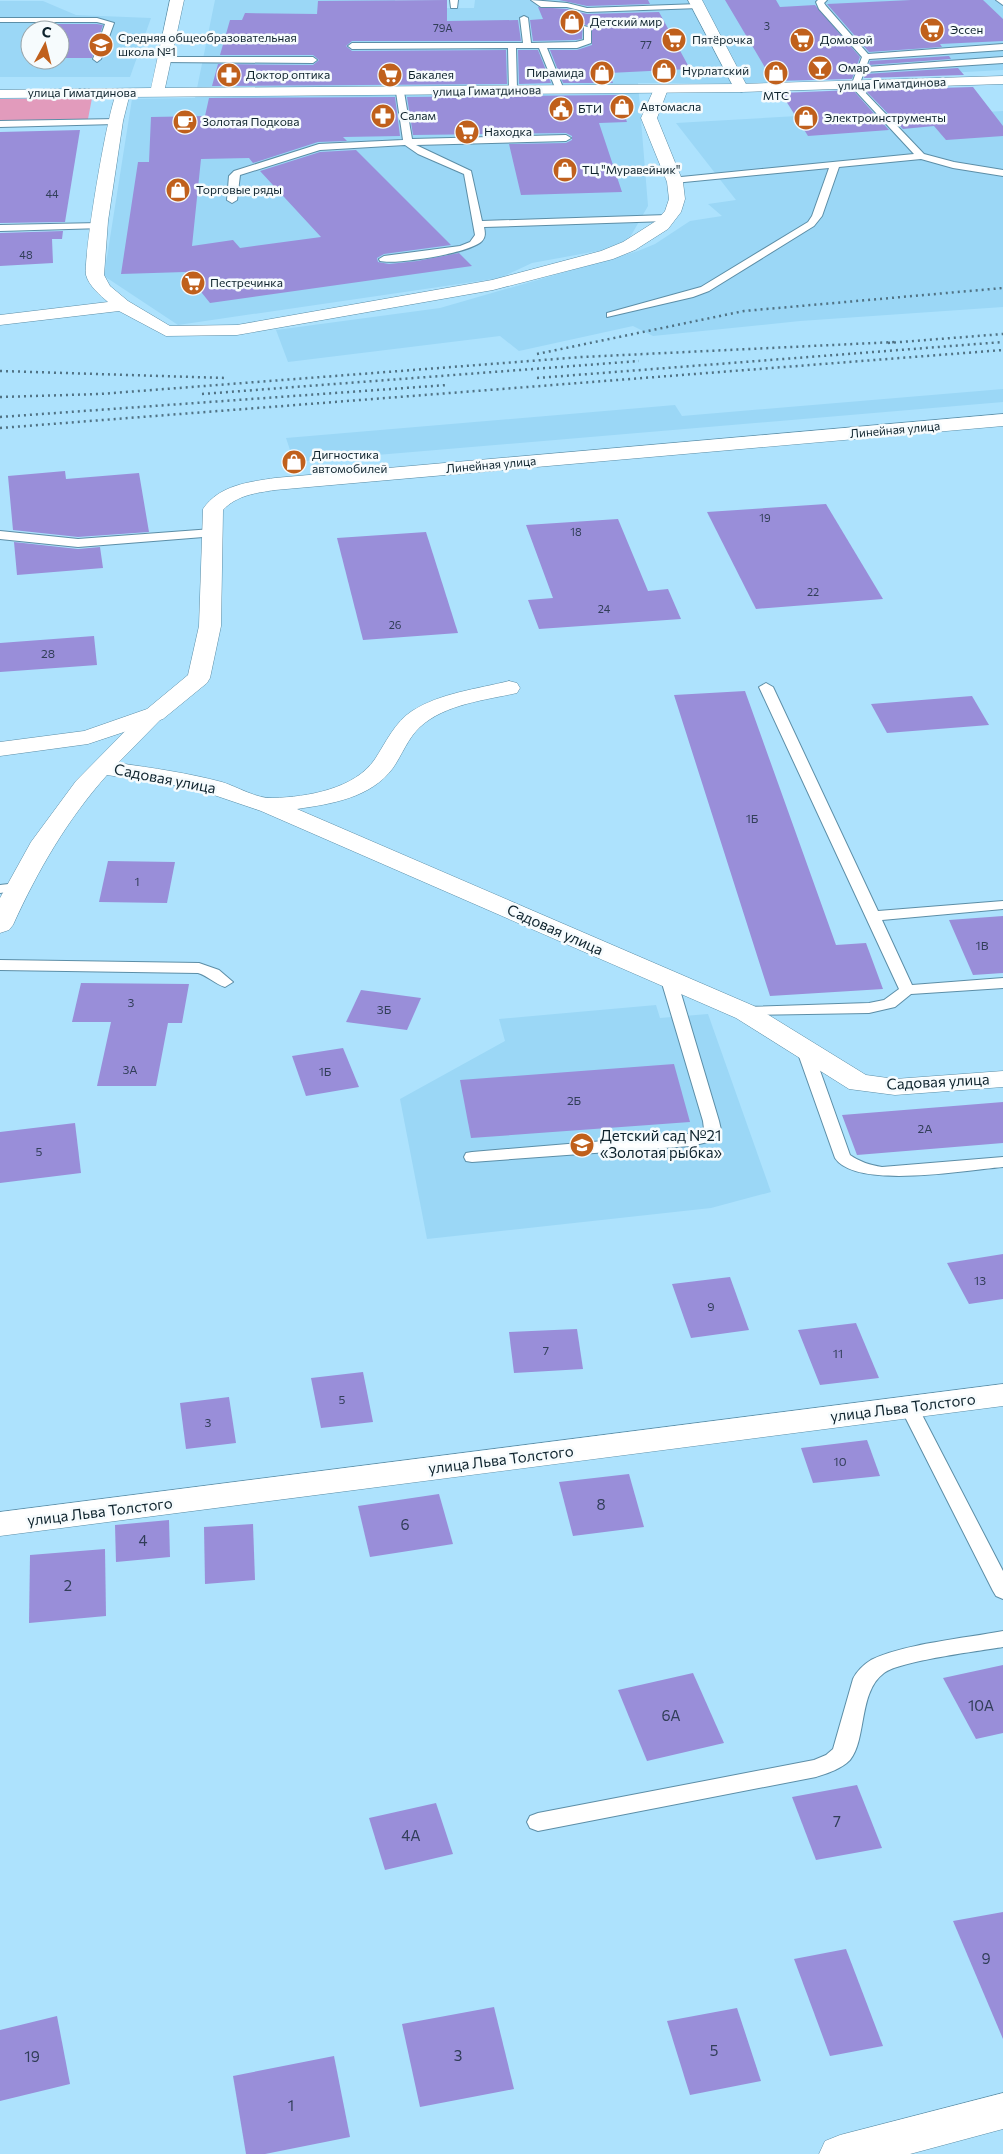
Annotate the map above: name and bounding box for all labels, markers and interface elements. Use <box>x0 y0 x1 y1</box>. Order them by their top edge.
shop icon: Детский мир <box>559 9 585 35</box>
place label: Детский мир <box>590 14 662 28</box>
supermarket icon: Эссен <box>919 17 945 43</box>
house number: 3 <box>764 19 770 32</box>
north arrow <box>20 20 70 70</box>
house number: 79А <box>433 21 453 34</box>
place label: Эссен <box>950 22 983 36</box>
text: С <box>41 23 52 41</box>
supermarket icon: Пятёрочка <box>661 27 687 53</box>
supermarket icon: Домовой <box>789 27 815 53</box>
place label: Средняя общеобразовательная школа №1 <box>118 30 297 58</box>
school or university icon: Средняя общеобразовательная школа №1 <box>88 32 114 58</box>
place label: Пятёрочка <box>692 32 752 46</box>
place label: Домовой <box>820 32 873 46</box>
house number: 77 <box>640 38 652 51</box>
bar icon: Омар <box>807 55 833 81</box>
shop icon: Нурлатский <box>651 58 677 84</box>
shop icon: Пирамида <box>589 60 615 86</box>
shop icon: МТС <box>763 60 789 86</box>
place label: Омар <box>838 60 870 74</box>
pharmacy icon: Доктор оптика <box>216 62 242 88</box>
supermarket icon: Бакалея <box>377 62 403 88</box>
place label: Нурлатский <box>682 63 749 77</box>
place label: Пирамида <box>526 65 584 79</box>
place label: Доктор оптика <box>246 67 330 81</box>
place label: Бакалея <box>408 67 454 81</box>
street label: улица Гиматдинова <box>838 74 946 92</box>
street label: улица Гиматдинова <box>433 82 541 98</box>
street label: улица Гиматдинова <box>28 85 136 99</box>
place label: МТС <box>763 88 789 102</box>
shop icon: Автомасла <box>609 94 635 120</box>
public building icon: БТИ <box>548 96 574 122</box>
place label: Автомасла <box>640 99 701 113</box>
place label: БТИ <box>578 101 602 115</box>
pharmacy icon: Салам <box>370 103 396 129</box>
shop icon: Электроинструменты <box>793 105 819 131</box>
place label: Салам <box>400 108 436 122</box>
cafe icon: Золотая Подкова <box>172 109 198 135</box>
place label: Электроинструменты <box>824 110 946 124</box>
place label: Золотая Подкова <box>202 114 299 128</box>
supermarket icon: Находка <box>454 119 480 145</box>
place label: Находка <box>484 124 532 138</box>
shop icon: ТЦ "Муравейник" <box>552 157 578 183</box>
place label: ТЦ "Муравейник" <box>582 162 680 176</box>
shop icon: Торговые ряды <box>165 177 191 203</box>
place label: Торговые ряды <box>196 182 282 196</box>
house number: 44 <box>45 187 59 200</box>
house number: 48 <box>19 248 33 261</box>
supermarket icon: Пестречинка <box>180 270 206 296</box>
place label: Пестречинка <box>210 275 283 289</box>
street label: Линейная улица <box>849 418 941 440</box>
place label: Дигностика автомобилей <box>312 447 387 475</box>
shop icon: Дигностика автомобилей <box>281 449 307 475</box>
street label: Линейная улица <box>445 453 537 475</box>
house number: 19 <box>759 511 771 524</box>
house number: 18 <box>570 525 582 538</box>
house number: 22 <box>807 585 819 598</box>
house number: 24 <box>598 602 611 615</box>
house number: 26 <box>389 618 402 631</box>
house number: 28 <box>41 646 55 660</box>
street label: Садовая улица <box>113 759 218 797</box>
house number: 1Б <box>746 811 759 825</box>
house number: 1 <box>134 874 140 888</box>
street label: Садовая улица <box>505 900 606 958</box>
house number: 1В <box>976 938 989 952</box>
house number: 3 <box>128 995 135 1009</box>
house number: 3Б <box>377 1002 392 1016</box>
house number: 3А <box>123 1062 137 1076</box>
house number: 1Б <box>319 1064 332 1078</box>
street label: Садовая улица <box>886 1069 990 1093</box>
house number: 2Б <box>567 1093 582 1107</box>
house number: 2А <box>918 1121 932 1135</box>
place label: Детский сад №21 «Золотая рыбка» <box>600 1126 723 1161</box>
school or university icon: Детский сад №21 «Золотая рыбка» <box>569 1132 595 1158</box>
house number: 5 <box>36 1144 43 1158</box>
house number: 13 <box>974 1273 986 1287</box>
house number: 9 <box>707 1299 715 1313</box>
house number: 7 <box>543 1343 549 1357</box>
house number: 11 <box>833 1346 843 1360</box>
street label: улица Льва Толстого <box>829 1389 977 1425</box>
house number: 5 <box>339 1392 346 1406</box>
house number: 3 <box>205 1415 212 1429</box>
street label: улица Льва Толстого <box>427 1441 575 1477</box>
house number: 10 <box>834 1454 847 1468</box>
street label: улица Льва Толстого <box>26 1493 174 1529</box>
house number: 8 <box>596 1495 606 1513</box>
house number: 6 <box>400 1515 410 1533</box>
house number: 4 <box>139 1531 148 1549</box>
house number: 2 <box>64 1576 72 1594</box>
house number: 10А <box>968 1696 994 1714</box>
house number: 6А <box>661 1706 681 1724</box>
house number: 7 <box>833 1812 841 1830</box>
house number: 4А <box>401 1826 421 1844</box>
house number: 9 <box>981 1949 991 1967</box>
house number: 5 <box>710 2041 718 2059</box>
house number: 3 <box>454 2046 462 2064</box>
house number: 19 <box>24 2047 40 2065</box>
house number: 1 <box>288 2096 294 2114</box>

